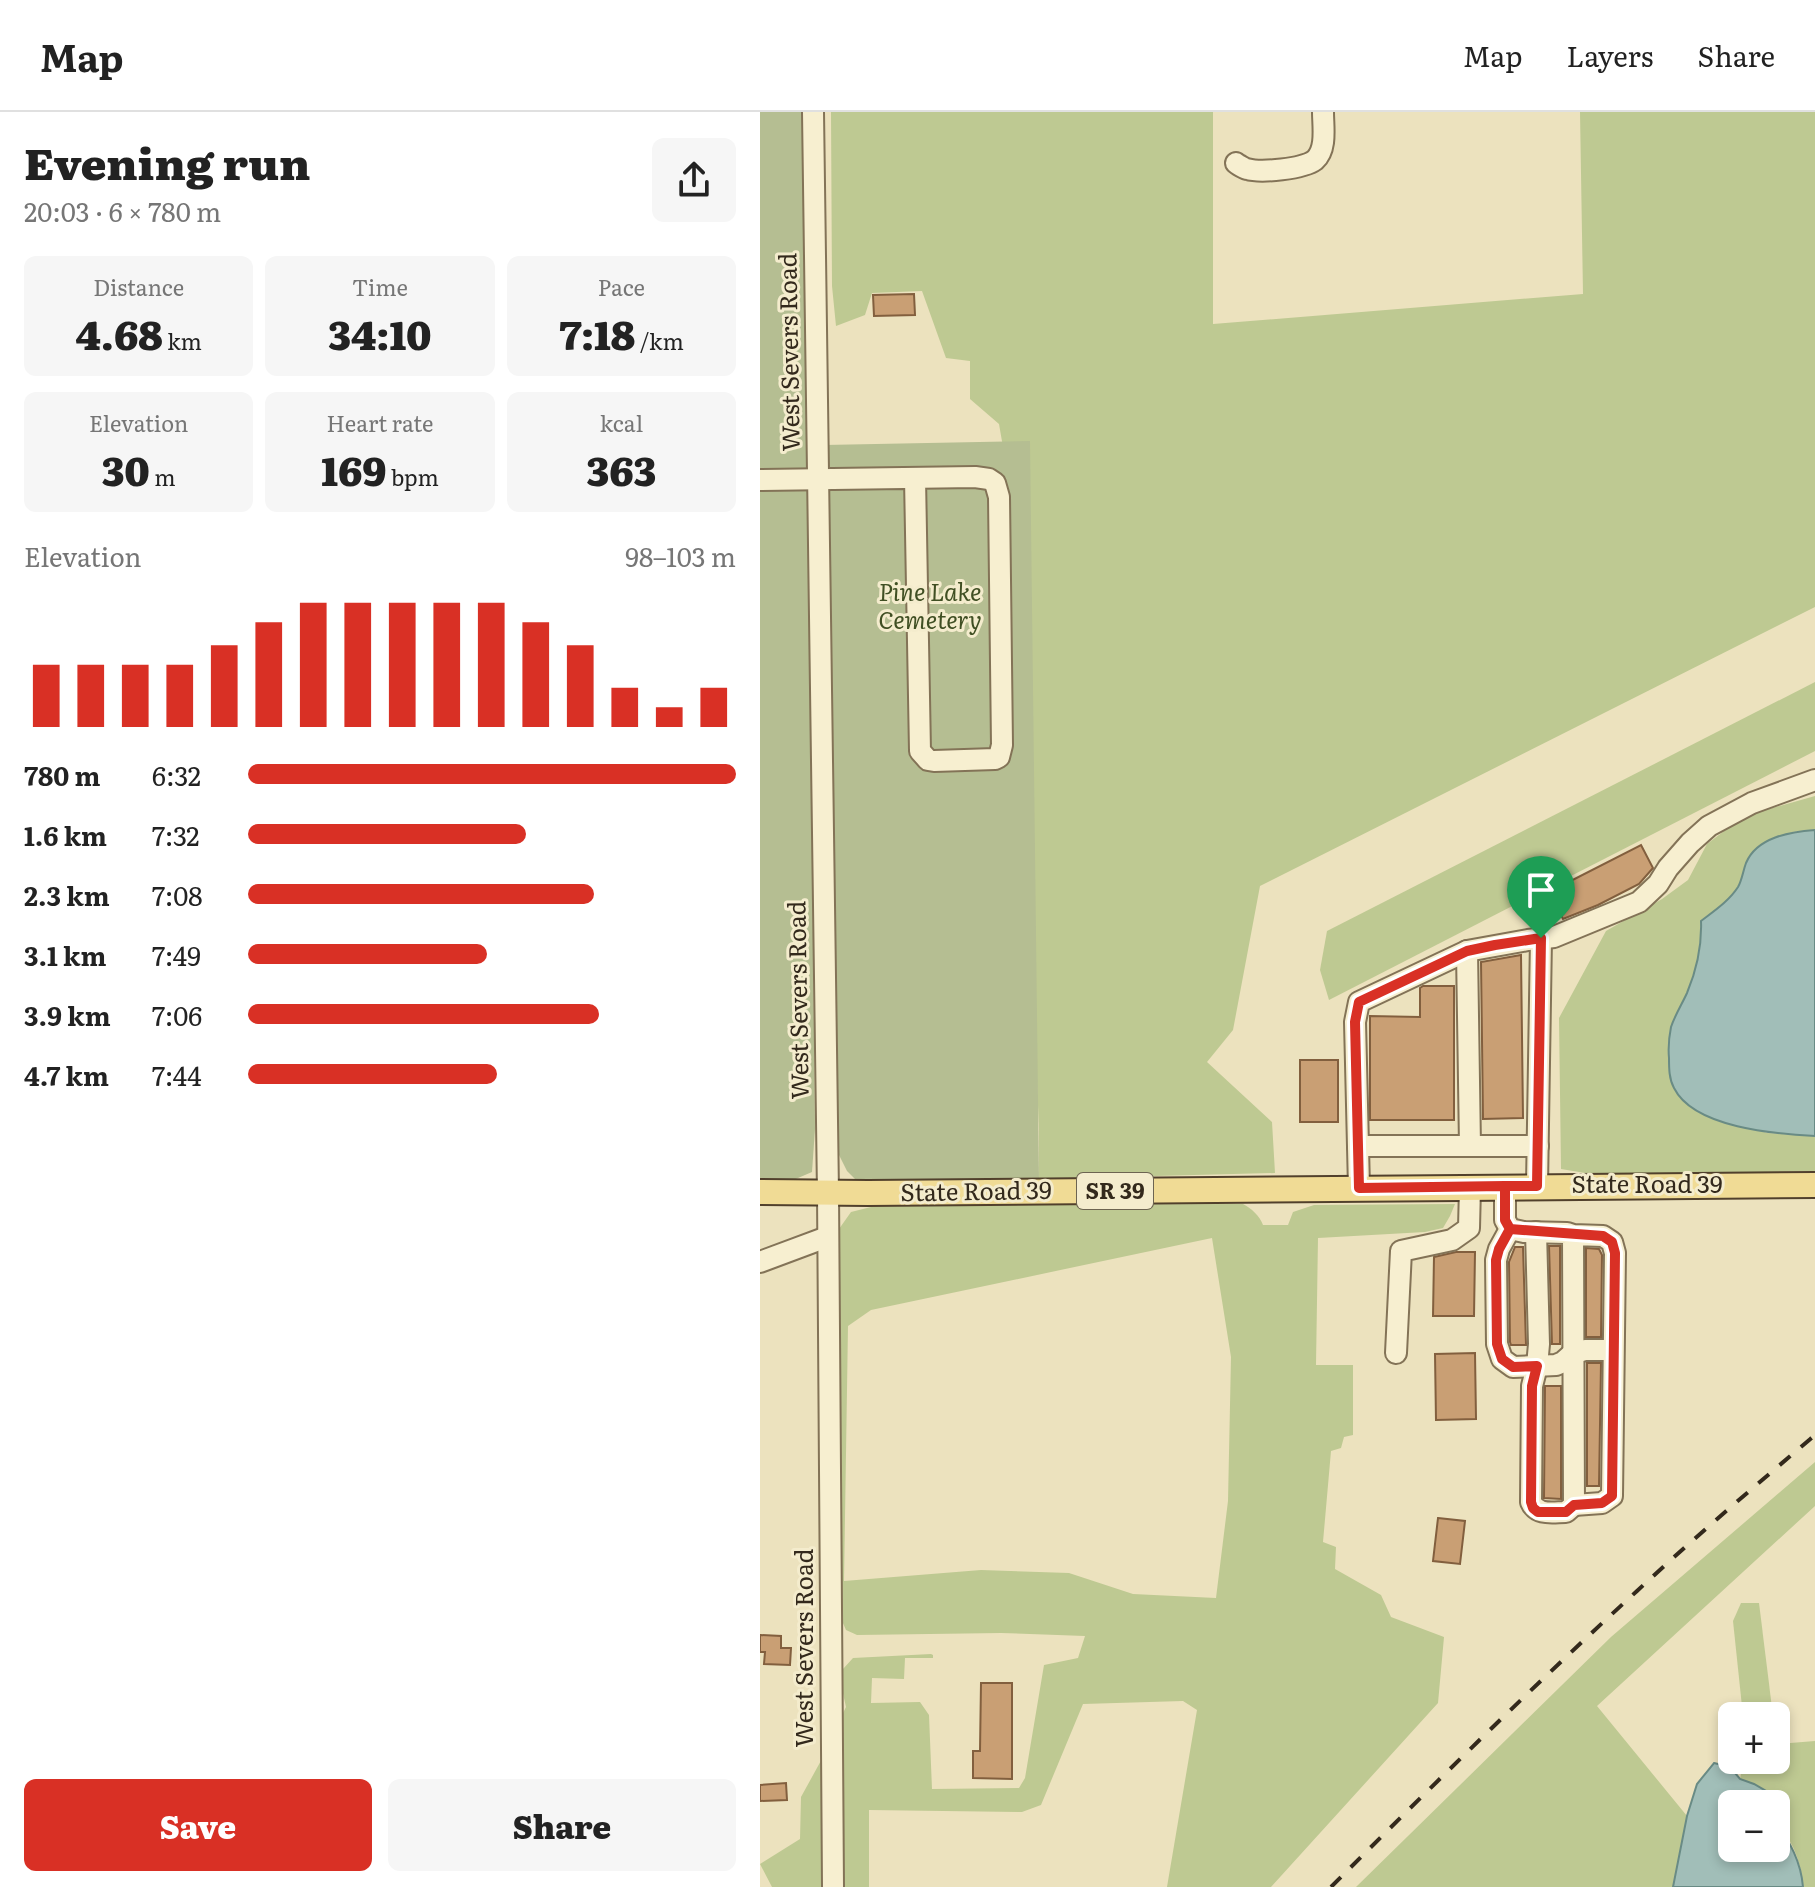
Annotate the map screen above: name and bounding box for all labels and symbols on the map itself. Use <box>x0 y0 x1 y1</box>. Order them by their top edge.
street label: West Severs Road <box>768 252 807 452</box>
park label: Pine Lake Cemetery <box>878 573 982 636</box>
pin <box>1507 856 1575 938</box>
street label: West Severs Road <box>777 900 816 1100</box>
street label: State Road 39 <box>1571 1165 1723 1200</box>
street label: State Road 39 <box>900 1171 1052 1208</box>
road number: SR 39 <box>1077 1173 1153 1209</box>
street label: West Severs Road <box>785 1548 820 1747</box>

